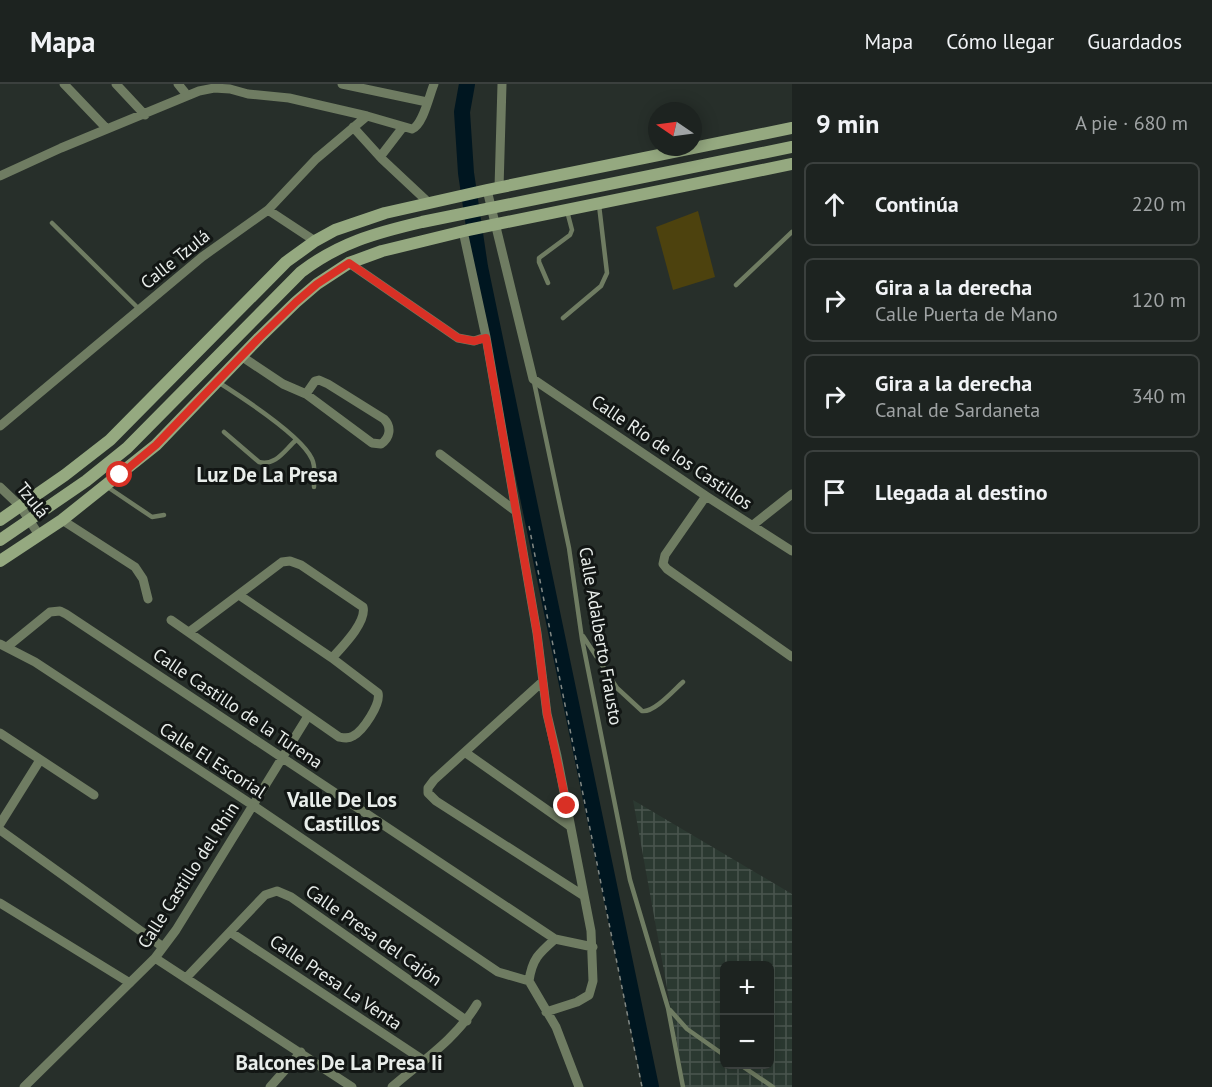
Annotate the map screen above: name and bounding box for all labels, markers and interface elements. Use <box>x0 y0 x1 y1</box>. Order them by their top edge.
text: Mapa <box>30 23 95 60</box>
text: Mapa <box>864 28 913 55</box>
text: Cómo llegar <box>946 28 1054 55</box>
text: Guardados <box>1087 28 1182 55</box>
north arrow <box>648 102 702 156</box>
text: 9 min <box>816 107 879 140</box>
text: A pie · 680 m <box>1075 110 1188 136</box>
icon: ahead <box>818 188 851 221</box>
text: Continúa <box>875 190 959 218</box>
text: 220 m <box>1132 191 1186 217</box>
street label: Calle Tzulá <box>136 224 214 294</box>
text: Gira a la derecha <box>875 273 1032 301</box>
icon: right <box>818 284 851 317</box>
text: 120 m <box>1132 287 1186 313</box>
text: Calle Puerta de Mano <box>875 301 1058 327</box>
text: Gira a la derecha <box>875 369 1032 397</box>
icon: right <box>818 380 851 413</box>
text: 340 m <box>1132 383 1186 409</box>
street label: Calle Río de los Castillos <box>587 390 757 514</box>
text: Canal de Sardaneta <box>875 397 1040 423</box>
route start <box>106 461 132 487</box>
district label: Luz De La Presa <box>196 461 338 488</box>
icon: arrive <box>818 476 851 509</box>
street label: Tzulá <box>12 477 54 523</box>
text: Llegada al destino <box>875 478 1048 506</box>
street label: Calle Adalberto Frausto <box>574 545 628 727</box>
street label: Calle Castillo de la Turena <box>149 643 327 773</box>
street label: Calle El Escorial <box>155 717 271 803</box>
district label: Valle De Los Castillos <box>286 786 397 837</box>
route end <box>553 792 579 818</box>
street label: Calle Castillo del Rhin <box>132 798 244 952</box>
street label: Calle Presa del Cajón <box>301 879 447 991</box>
street label: Calle Presa La Venta <box>265 929 407 1035</box>
map controls <box>720 961 774 1069</box>
button: + <box>720 961 774 1015</box>
button: − <box>720 1015 774 1069</box>
district label: Balcones De La Presa Ii <box>235 1049 443 1076</box>

